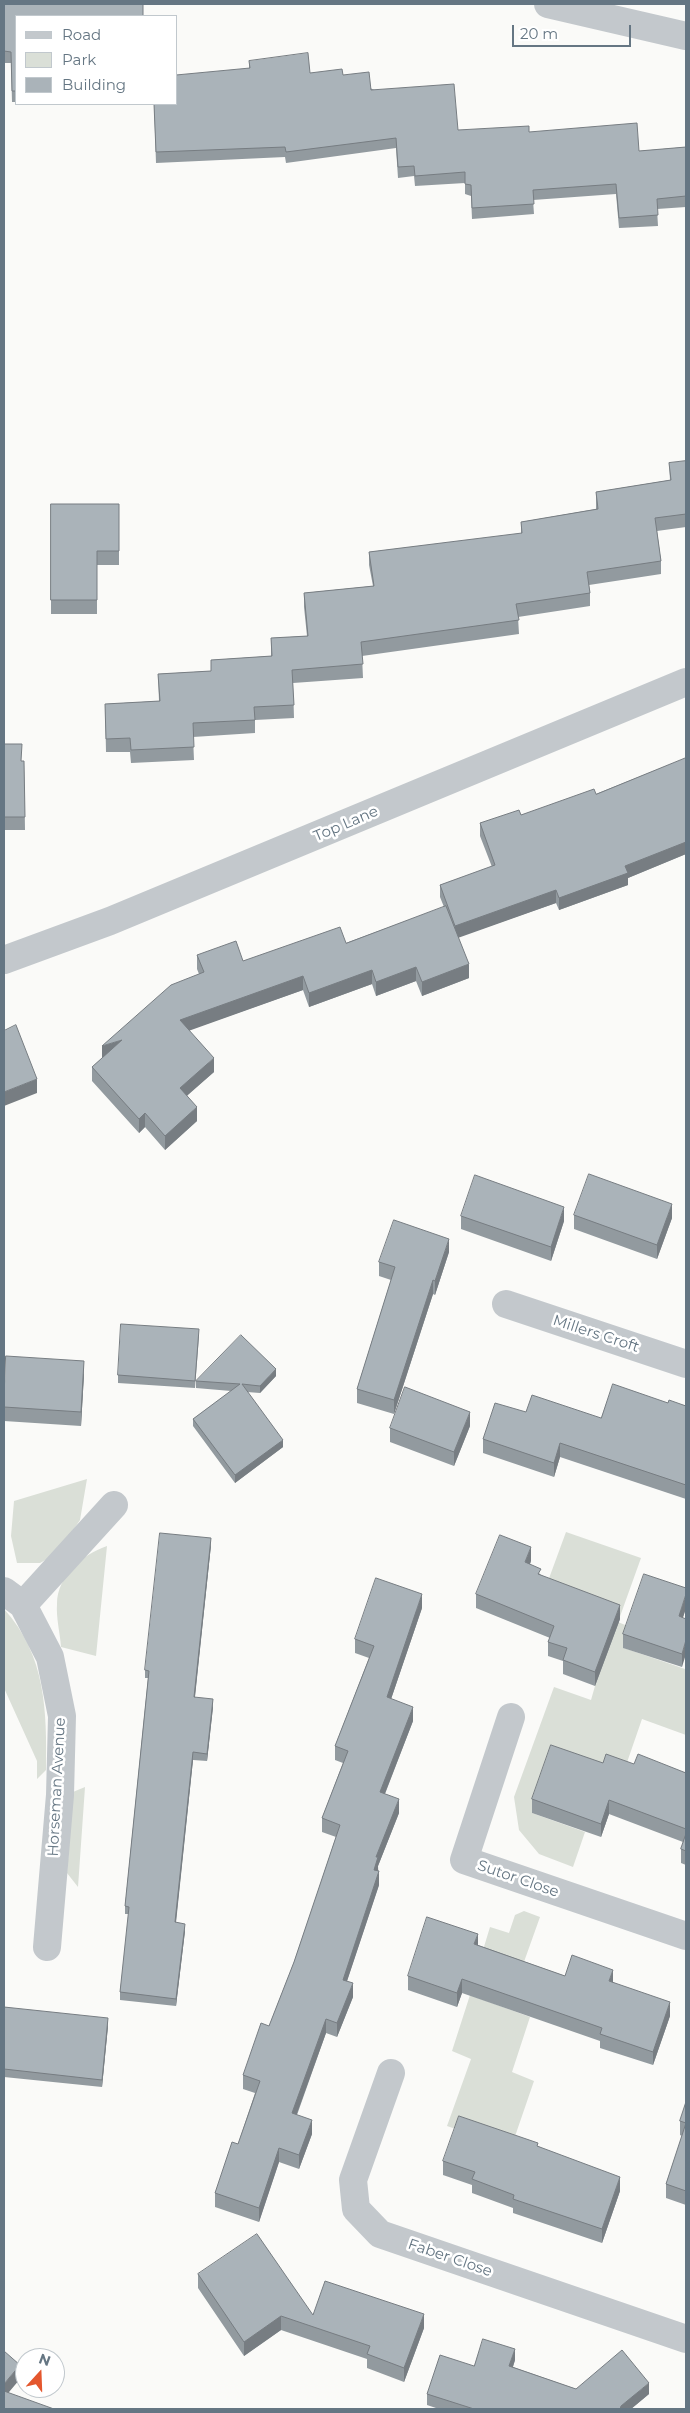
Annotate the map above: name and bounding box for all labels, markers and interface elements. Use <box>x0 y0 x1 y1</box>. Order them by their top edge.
legend <box>15 15 178 105</box>
scale bar <box>515 15 634 47</box>
text: 20 m <box>520 24 558 43</box>
text: Road <box>62 25 101 44</box>
text: Park <box>62 50 96 69</box>
text: Building <box>62 75 126 94</box>
street label: Top Lane <box>311 802 381 846</box>
street label: Millers Croft <box>551 1312 641 1356</box>
street label: Horseman Avenue <box>44 1717 70 1857</box>
street label: Sutor Close <box>475 1857 561 1901</box>
street label: Faber Close <box>406 2235 494 2281</box>
north arrow <box>15 2348 65 2398</box>
text: N <box>36 2349 53 2370</box>

